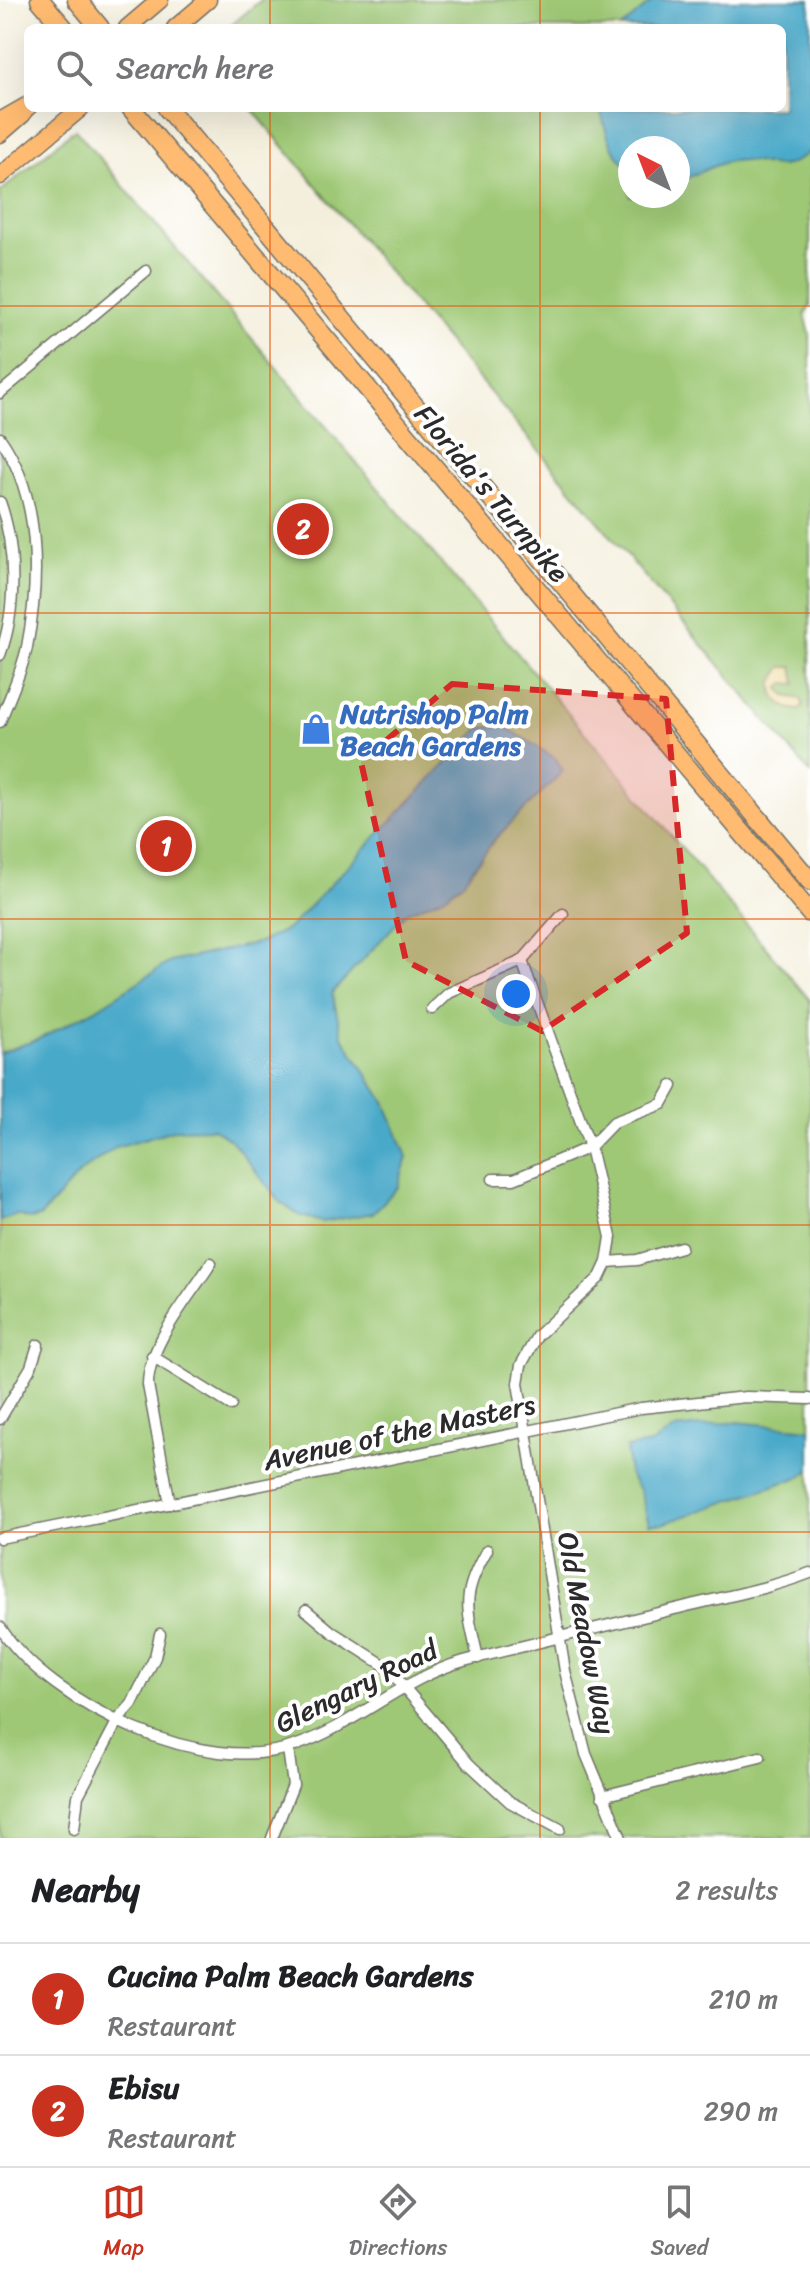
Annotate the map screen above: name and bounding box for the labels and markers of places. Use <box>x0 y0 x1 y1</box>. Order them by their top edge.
pin: 2 <box>277 499 329 559</box>
place label: Nutrishop Palm Beach Gardens <box>339 689 529 770</box>
shop icon: Nutrishop Palm Beach Gardens <box>299 712 333 746</box>
pin: 1 <box>140 816 192 876</box>

